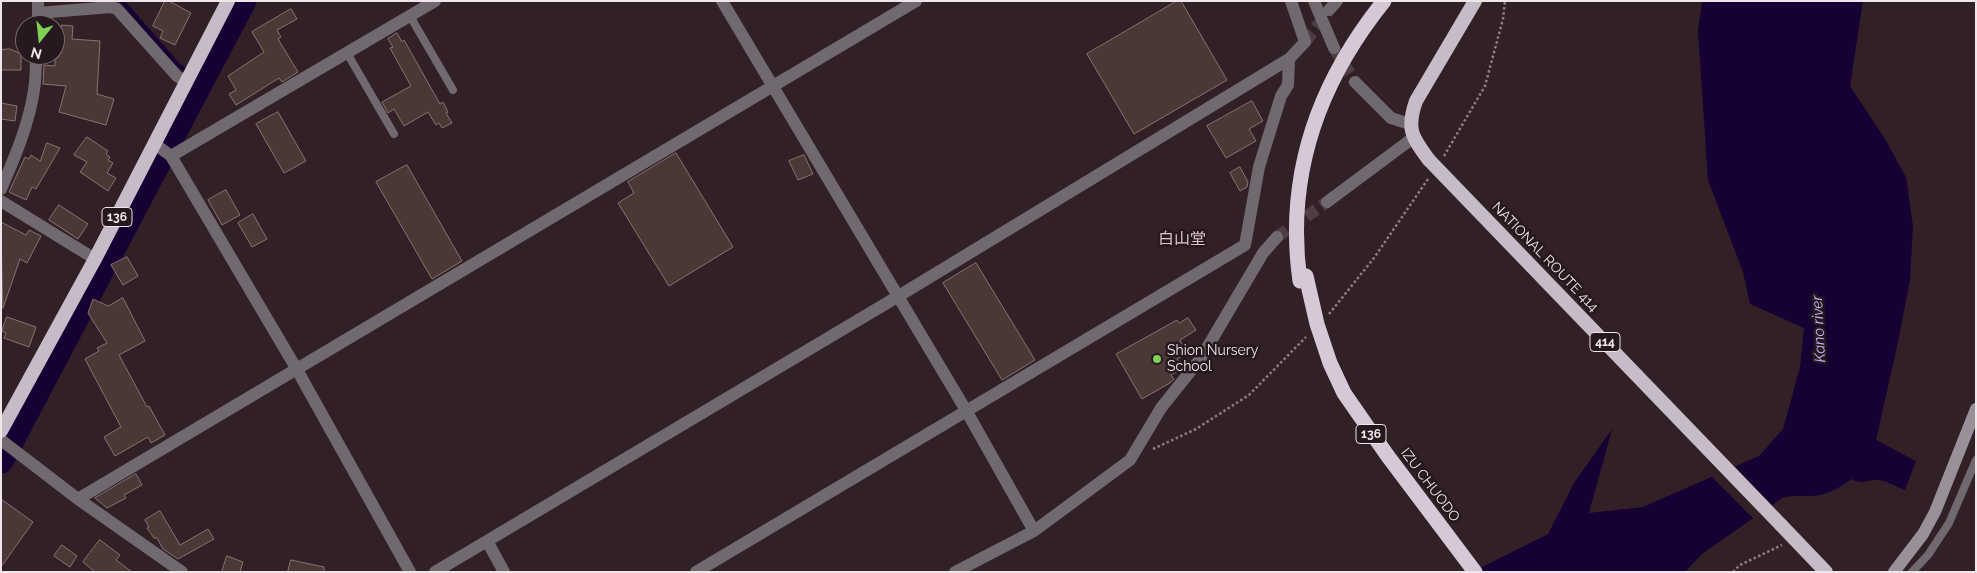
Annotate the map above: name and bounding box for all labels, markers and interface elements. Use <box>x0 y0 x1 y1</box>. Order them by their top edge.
north arrow <box>15 15 65 65</box>
text: N <box>29 44 43 63</box>
street label: NATIONAL ROUTE 414 <box>1488 199 1602 315</box>
road number: 136 <box>102 208 132 226</box>
district label: 白山堂 <box>1158 229 1206 249</box>
water label: Kano river <box>1808 295 1830 363</box>
road number: 414 <box>1590 332 1620 352</box>
place label: Shion Nursery School <box>1167 343 1258 376</box>
marker: Shion Nursery School <box>1151 353 1163 365</box>
road number: 136 <box>1356 424 1386 444</box>
street label: IZU CHUODO <box>1397 445 1463 525</box>

